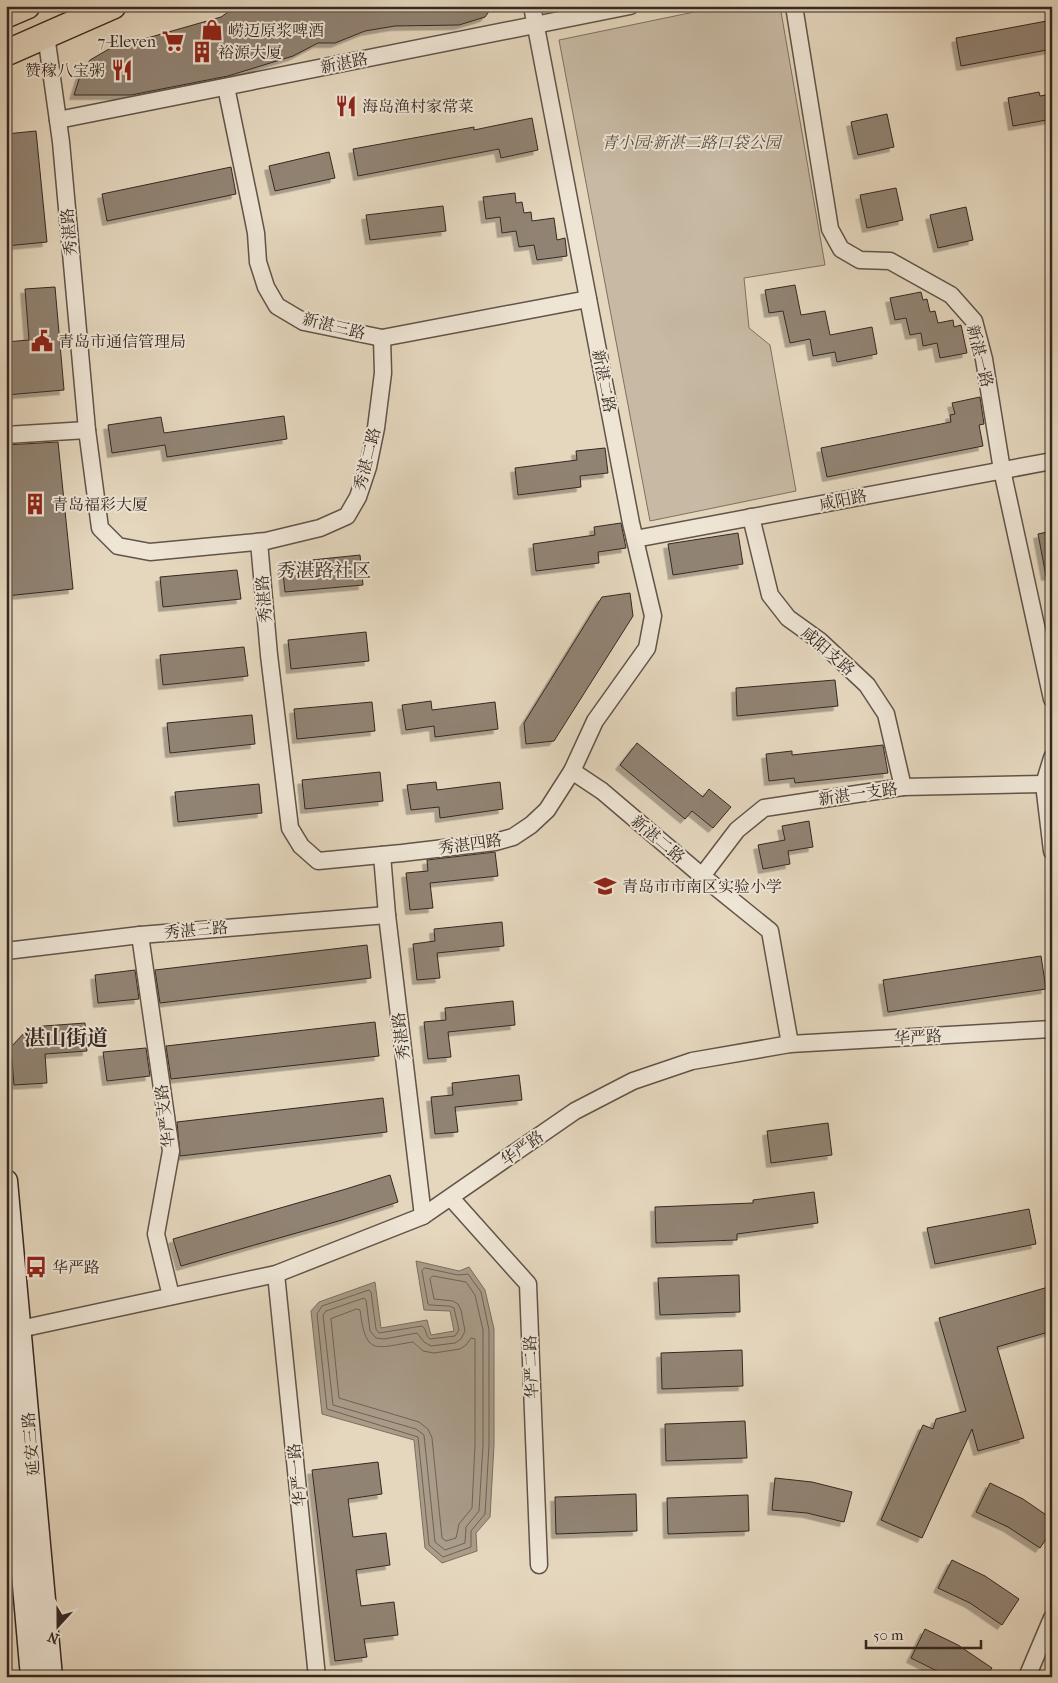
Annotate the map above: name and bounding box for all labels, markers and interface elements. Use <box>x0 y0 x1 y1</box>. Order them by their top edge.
shop icon: 崂迈原浆啤酒 <box>199 17 225 43</box>
place label: 崂迈原浆啤酒 <box>228 21 324 40</box>
supermarket icon: 7-Eleven <box>160 28 186 54</box>
place label: 7-Eleven <box>97 32 157 51</box>
building icon: 裕源大厦 <box>189 39 215 65</box>
place label: 裕源大厦 <box>218 43 282 62</box>
street label: 新湛路 <box>319 49 369 77</box>
restaurant icon: 赞稼八宝粥 <box>109 57 135 83</box>
place label: 赞稼八宝粥 <box>25 61 105 80</box>
restaurant icon: 海岛渔村家常菜 <box>333 93 359 119</box>
place label: 海岛渔村家常菜 <box>362 97 474 116</box>
park label: 青小园·新湛二路口袋公园 <box>601 133 784 152</box>
street label: 秀湛路 <box>57 207 81 257</box>
street label: 新湛三路 <box>301 309 367 343</box>
street label: 新湛一路 <box>963 323 997 389</box>
public building icon: 青岛市通信管理局 <box>29 328 55 354</box>
place label: 青岛市通信管理局 <box>58 332 186 351</box>
street label: 新湛二路 <box>589 348 619 414</box>
street label: 秀湛二路 <box>350 426 384 492</box>
street label: 咸阳路 <box>818 486 868 514</box>
building icon: 青岛福彩大厦 <box>22 491 48 517</box>
place label: 青岛福彩大厦 <box>52 495 148 514</box>
district label: 秀湛路社区 <box>276 560 372 582</box>
street label: 秀湛路 <box>252 574 276 624</box>
street label: 咸阳支路 <box>798 623 858 679</box>
street label: 新湛一支路 <box>817 779 899 809</box>
street label: 新湛二路 <box>627 811 689 867</box>
street label: 秀湛四路 <box>437 830 503 858</box>
school or university icon: 青岛市市南区实验小学 <box>592 873 618 899</box>
place label: 青岛市市南区实验小学 <box>622 877 782 896</box>
street label: 秀湛三路 <box>163 918 229 942</box>
street label: 秀湛路 <box>389 1011 413 1061</box>
district label: 湛山街道 <box>24 1026 108 1050</box>
street label: 华严路 <box>894 1026 942 1048</box>
street label: 华严支路 <box>152 1083 178 1149</box>
street label: 华严路 <box>497 1126 547 1170</box>
bus stop icon: 华严路 <box>23 1254 49 1280</box>
place label: 华严路 <box>52 1258 100 1277</box>
street label: 华严二路 <box>520 1335 542 1399</box>
street label: 延安三路 <box>19 1411 43 1477</box>
street label: 华严一路 <box>284 1442 310 1508</box>
north arrow <box>32 1600 82 1650</box>
scale bar <box>866 1618 980 1650</box>
text: 50 m <box>873 1626 904 1644</box>
text: N <box>45 1628 62 1648</box>

